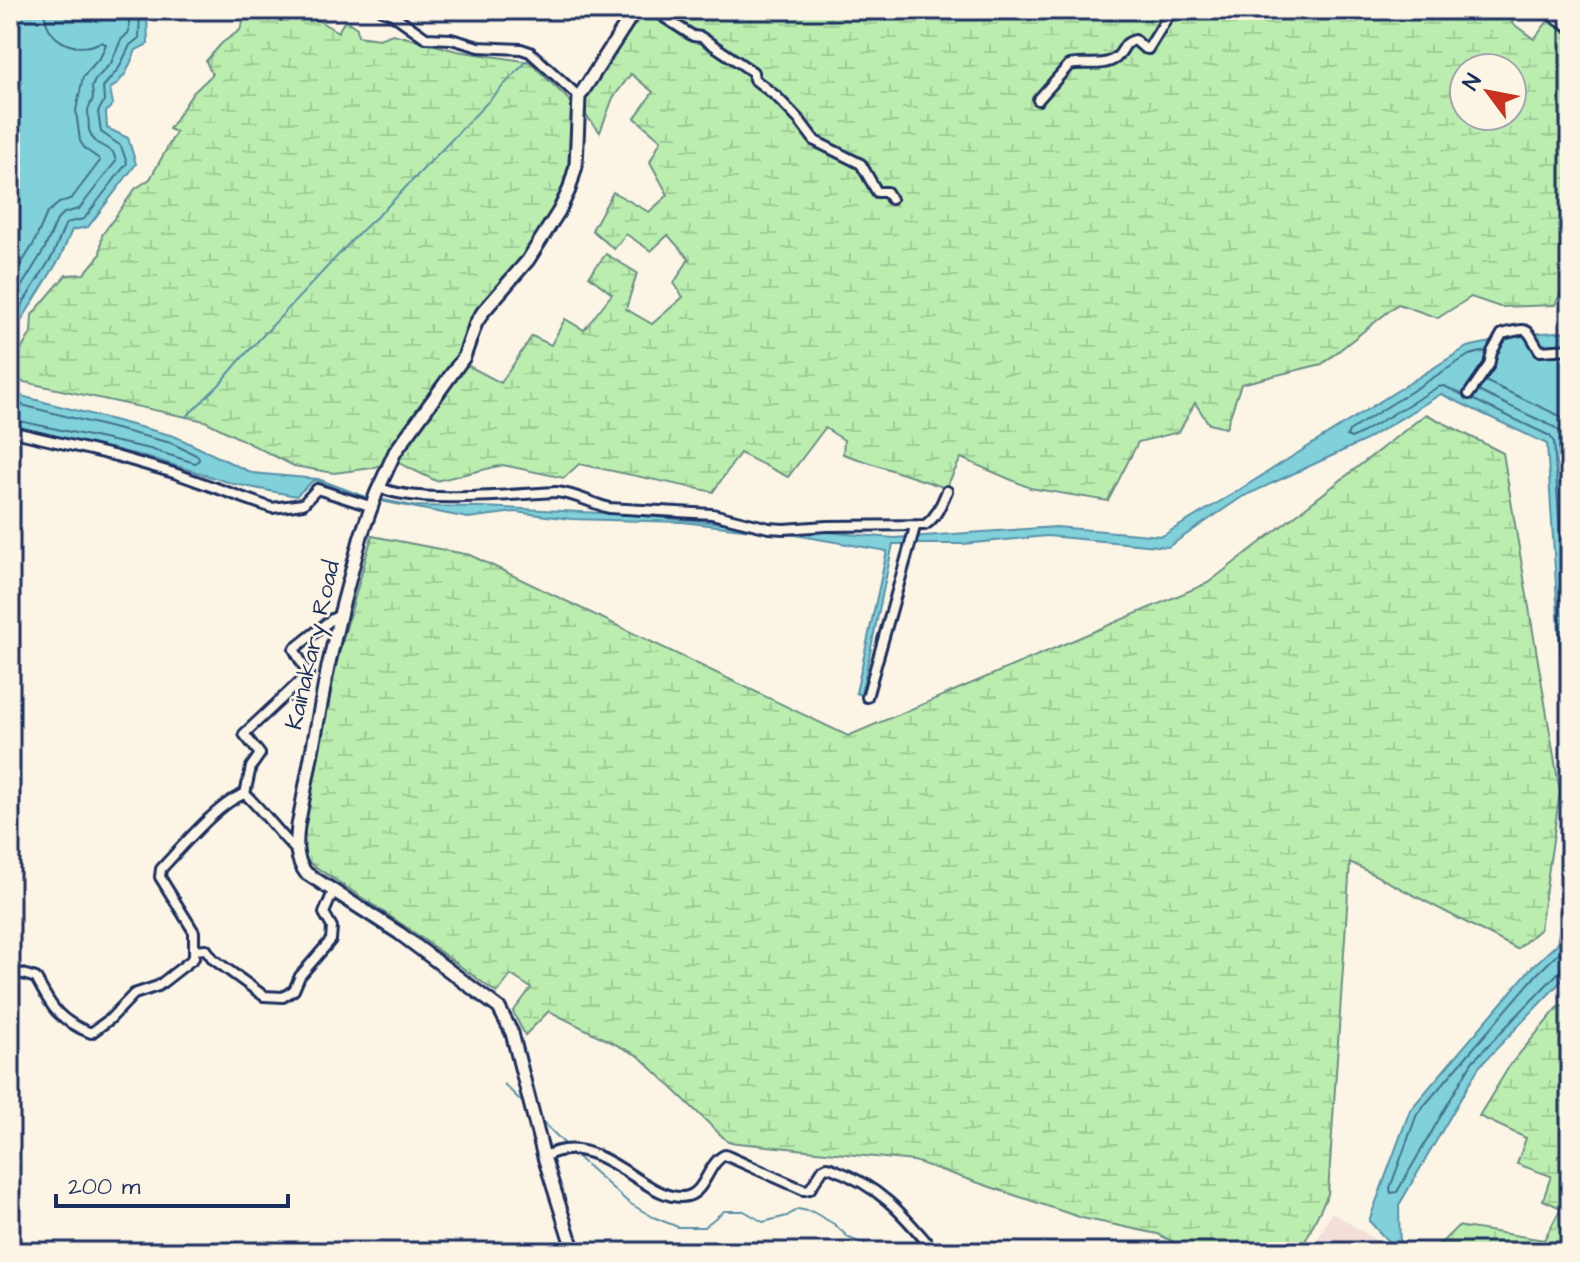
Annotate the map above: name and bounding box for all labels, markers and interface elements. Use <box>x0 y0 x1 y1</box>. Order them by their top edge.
north arrow <box>1448 52 1528 132</box>
text: N <box>1456 68 1489 96</box>
street label: Kainakary Road <box>277 557 350 733</box>
scale bar <box>56 1158 288 1208</box>
text: 200 m <box>68 1170 141 1204</box>

